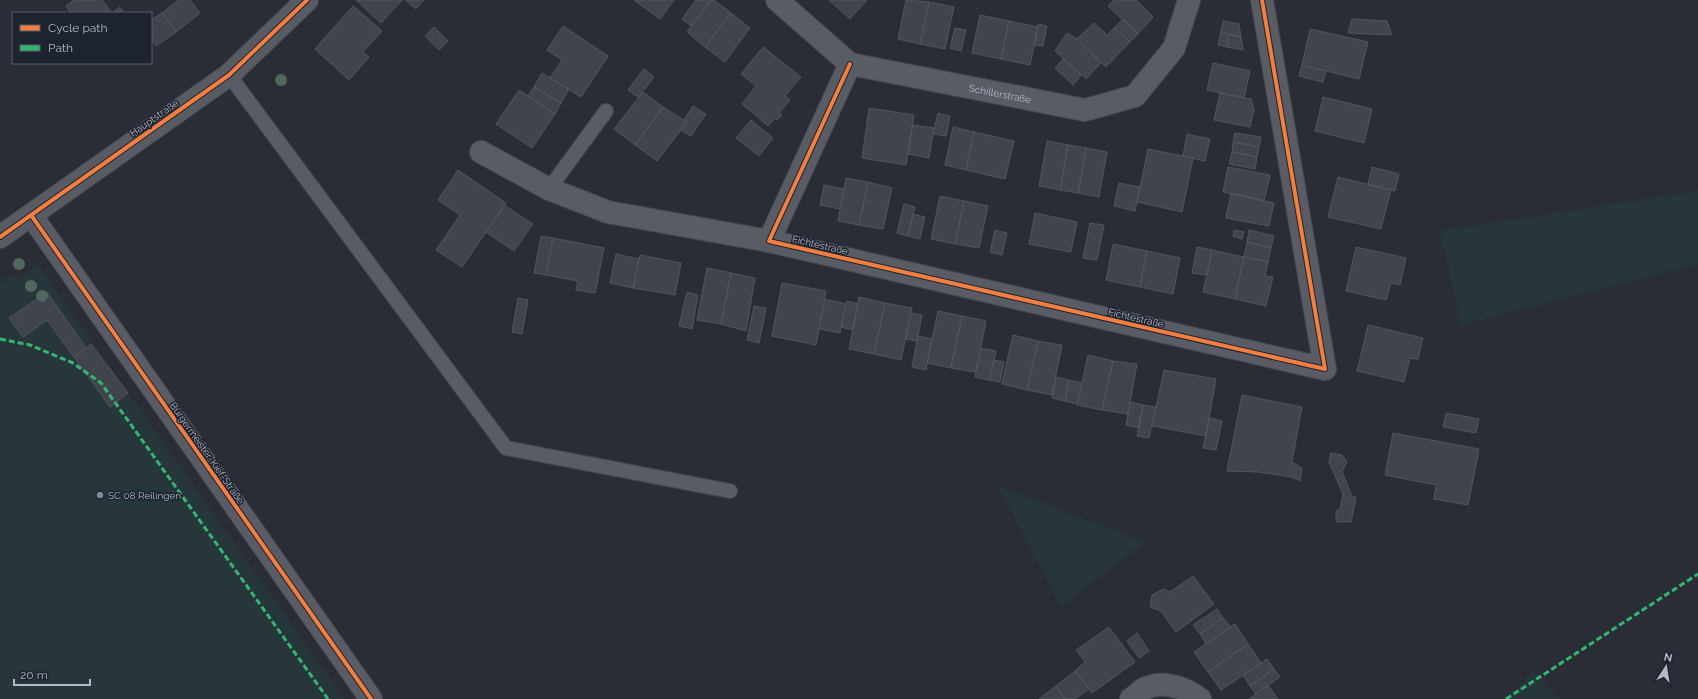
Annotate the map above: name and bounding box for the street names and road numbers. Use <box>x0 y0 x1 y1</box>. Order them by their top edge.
street label: Schillerstraße <box>968 82 1032 105</box>
street label: Hauptstraße <box>128 97 180 139</box>
street label: Fichtestraße <box>791 233 849 257</box>
street label: Fichtestraße <box>1107 306 1165 330</box>
street label: Bürgermeister-Kief-Straße <box>168 400 246 506</box>

